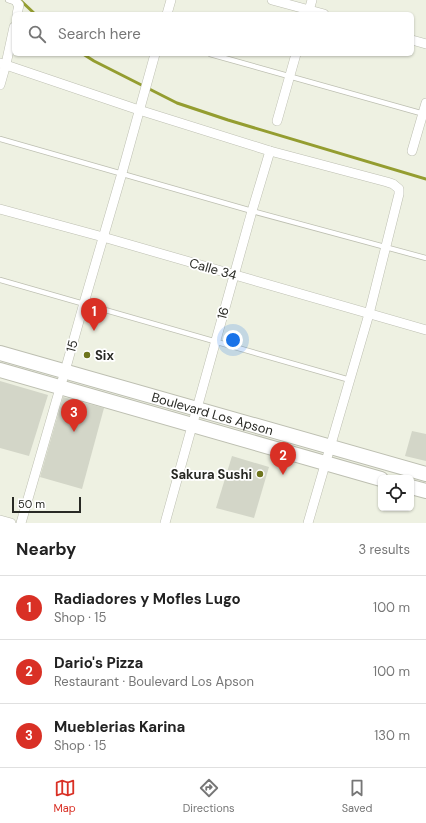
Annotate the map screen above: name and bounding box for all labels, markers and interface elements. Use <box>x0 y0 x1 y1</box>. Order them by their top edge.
search box <box>12 12 414 56</box>
icon: search <box>26 23 48 45</box>
text: Search here <box>58 24 141 44</box>
street label: Calle 34 <box>187 254 239 284</box>
pin: 1 <box>81 298 107 331</box>
street label: 16 <box>213 305 233 321</box>
your location <box>223 330 243 350</box>
street label: 15 <box>62 338 82 354</box>
place label: Six <box>95 347 114 364</box>
marker: Six <box>82 350 92 360</box>
street label: Boulevard Los Apson <box>150 388 275 439</box>
pin: 3 <box>61 399 87 432</box>
pin: 2 <box>270 442 296 475</box>
place label: Sakura Sushi <box>171 466 252 483</box>
marker: Sakura Sushi <box>255 469 265 479</box>
map controls <box>378 475 414 511</box>
button: locate <box>378 475 414 511</box>
scale bar <box>12 495 81 514</box>
text: 50 m <box>18 497 45 511</box>
text: Nearby <box>16 538 76 560</box>
text: 3 results <box>358 541 410 558</box>
text: Radiadores y Mofles Lugo <box>54 589 241 609</box>
text: 1 <box>27 599 31 616</box>
text: 100 m <box>373 599 410 616</box>
text: Shop · 15 <box>54 609 106 626</box>
text: Dario's Pizza <box>54 653 143 673</box>
text: 2 <box>25 663 33 680</box>
text: 100 m <box>373 663 410 680</box>
text: Restaurant · Boulevard Los Apson <box>54 673 254 690</box>
text: Mueblerias Karina <box>54 717 185 737</box>
text: 3 <box>25 727 33 744</box>
text: 130 m <box>374 727 410 744</box>
text: Shop · 15 <box>54 737 106 754</box>
tab: Map <box>54 777 76 815</box>
tab: Directions <box>183 777 235 815</box>
tab: Saved <box>342 777 372 815</box>

